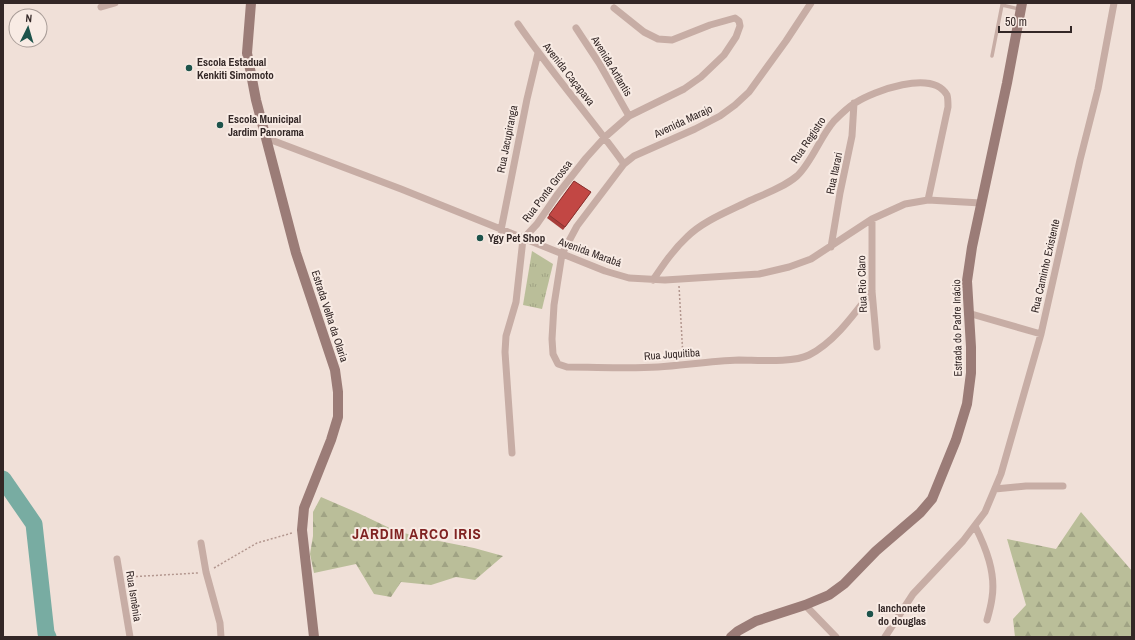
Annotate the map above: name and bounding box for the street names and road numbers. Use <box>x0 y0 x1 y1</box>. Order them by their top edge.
street label: Avenida Artlantis <box>588 32 636 99</box>
street label: Avenida Caçapava <box>539 39 598 108</box>
street label: Avenida Marajo <box>651 101 715 141</box>
street label: Rua Jacupiranga <box>494 104 520 174</box>
street label: Rua Registro <box>787 114 829 166</box>
street label: Rua Itarari <box>823 151 845 195</box>
street label: Rua Ponta Grossa <box>519 157 575 225</box>
street label: Rua Caminho Existente <box>1027 218 1063 314</box>
street label: Avenida Marabá <box>556 234 623 270</box>
street label: Rua Rio Claro <box>854 255 870 313</box>
street label: Estrada Velha da Olaria <box>309 268 351 364</box>
street label: Estrada do Padre Inácio <box>949 279 965 377</box>
street label: Rua Juquitiba <box>643 345 701 363</box>
street label: Rua Ismênia <box>123 570 145 622</box>

